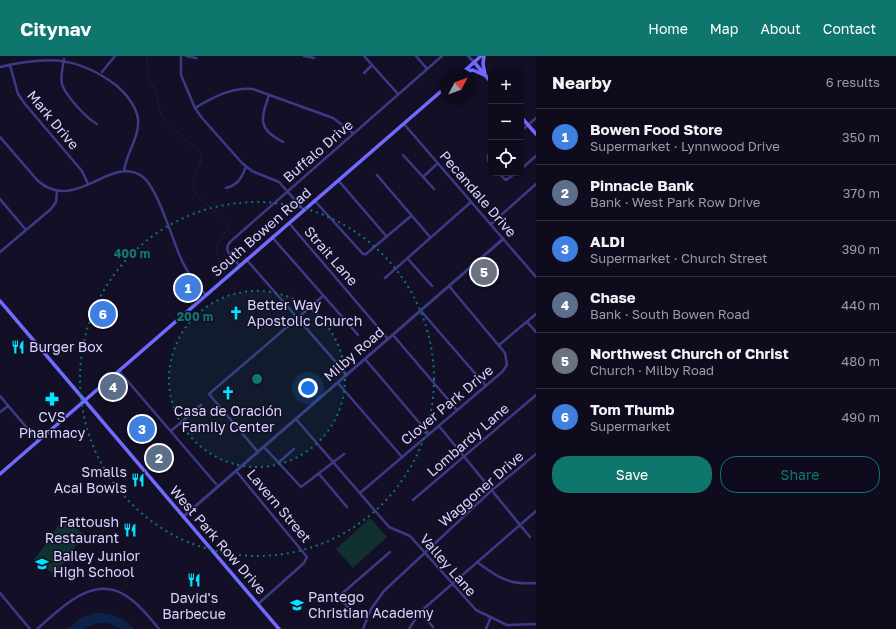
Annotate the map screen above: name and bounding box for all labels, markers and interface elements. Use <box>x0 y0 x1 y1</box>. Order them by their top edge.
text: Citynav <box>20 17 92 40</box>
text: Home <box>648 20 688 37</box>
text: Map <box>710 20 738 37</box>
text: About <box>760 20 801 37</box>
text: Contact <box>823 20 876 37</box>
north arrow <box>440 68 476 104</box>
map controls <box>488 68 524 176</box>
button: + <box>488 68 524 104</box>
text: Nearby <box>552 72 612 93</box>
text: 6 results <box>826 74 880 90</box>
street label: Mark Drive <box>24 87 83 153</box>
button: − <box>488 104 524 140</box>
street label: Buffalo Drive <box>279 116 356 186</box>
text: Bowen Food Store <box>590 120 723 138</box>
text: 1 <box>562 129 568 145</box>
text: 350 m <box>842 129 880 145</box>
text: Supermarket · Lynnwood Drive <box>590 138 780 154</box>
button: locate <box>488 140 524 176</box>
street label: Pecandale Drive <box>436 147 520 240</box>
text: Pinnacle Bank <box>590 176 694 194</box>
street label: South Bowen Road <box>207 184 314 280</box>
text: 2 <box>561 185 569 201</box>
text: 370 m <box>843 185 880 201</box>
text: Bank · West Park Row Drive <box>590 194 760 210</box>
street label: Strait Lane <box>301 223 362 289</box>
text: ALDI <box>590 232 625 250</box>
text: 3 <box>561 241 569 257</box>
text: 390 m <box>842 241 880 257</box>
text: 400 m <box>114 246 150 261</box>
text: Supermarket · Church Street <box>590 250 767 266</box>
pin: 5 <box>471 257 497 287</box>
pin: 1 <box>175 273 201 303</box>
text: Chase <box>590 288 636 306</box>
place label: Better Way Apostolic Church <box>247 296 362 329</box>
text: 4 <box>561 297 569 313</box>
text: 440 m <box>841 297 880 313</box>
pin: 6 <box>90 299 116 329</box>
church icon: Better Way Apostolic Church <box>228 305 244 321</box>
text: Bank · South Bowen Road <box>590 306 750 322</box>
text: 200 m <box>177 309 213 324</box>
street label: Milby Road <box>320 323 387 384</box>
place label: Burger Box <box>29 338 103 355</box>
restaurant icon: Burger Box <box>10 339 26 355</box>
text: Northwest Church of Christ <box>590 344 789 362</box>
text: 5 <box>561 353 569 369</box>
text: 480 m <box>841 353 880 369</box>
street label: Clover Park Drive <box>397 361 496 448</box>
text: Church · Milby Road <box>590 362 714 378</box>
pin: 4 <box>100 372 126 402</box>
centre of rings <box>250 372 264 386</box>
your location <box>298 378 318 398</box>
church icon: Casa de Oración Family Center <box>220 385 236 401</box>
pharmacy icon: CVS Pharmacy <box>44 391 60 407</box>
street label: Lombardy Lane <box>423 399 512 480</box>
text: Tom Thumb <box>590 400 675 418</box>
place label: Casa de Oración Family Center <box>174 402 282 435</box>
place label: CVS Pharmacy <box>19 408 85 441</box>
text: 6 <box>561 409 569 425</box>
text: 490 m <box>841 409 880 425</box>
pin: 3 <box>129 414 155 444</box>
text: Supermarket <box>590 418 671 434</box>
pin: 2 <box>146 443 172 473</box>
street label: Waggoner Drive <box>435 447 527 530</box>
button: Save <box>552 456 712 493</box>
button: Share <box>720 456 880 493</box>
place label: Smalls Acai Bowls <box>54 463 127 496</box>
street label: Lavern Street <box>244 466 315 546</box>
restaurant icon: Smalls Acai Bowls <box>130 472 146 488</box>
street label: West Park Row Drive <box>167 482 270 598</box>
place label: Fattoush Restaurant <box>45 513 119 546</box>
restaurant icon: Fattoush Restaurant <box>122 522 138 538</box>
street label: Valley Lane <box>417 530 480 599</box>
place label: Bailey Junior High School <box>53 547 141 580</box>
school or university icon: Bailey Junior High School <box>34 556 50 572</box>
restaurant icon: David's Barbecue <box>186 572 202 588</box>
place label: Pantego Christian Academy <box>308 588 434 621</box>
place label: David's Barbecue <box>162 589 226 622</box>
school or university icon: Pantego Christian Academy <box>289 597 305 613</box>

